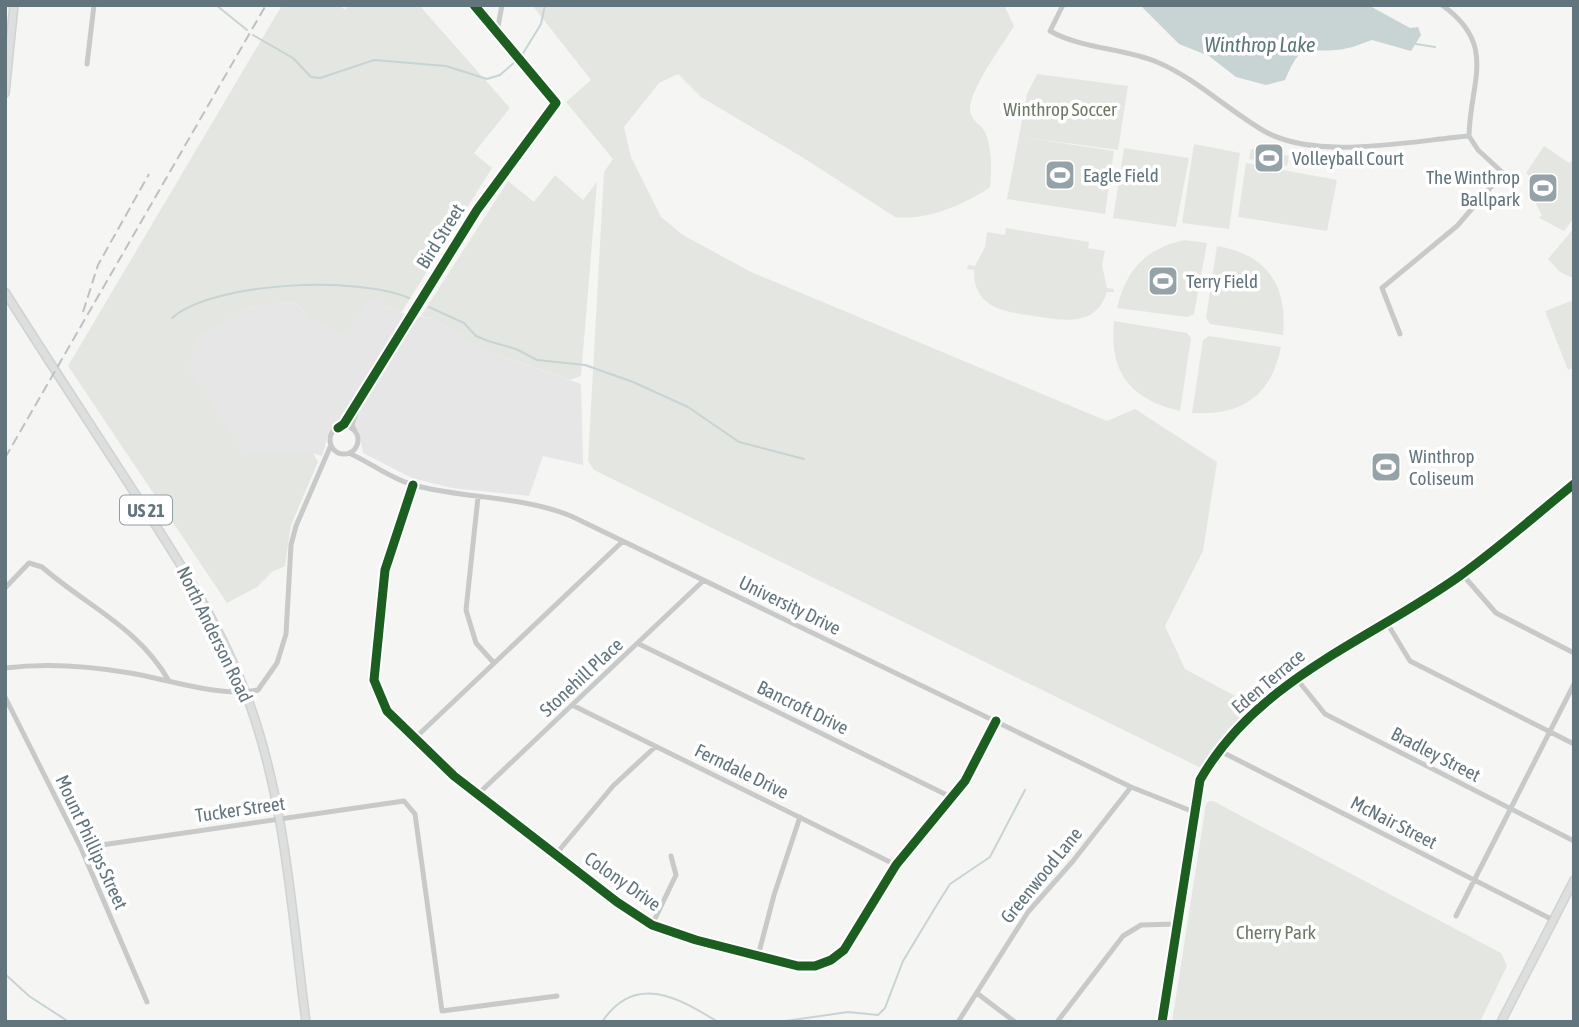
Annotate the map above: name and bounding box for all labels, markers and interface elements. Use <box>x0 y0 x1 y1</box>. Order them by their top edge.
water label: Winthrop Lake <box>1205 32 1316 56</box>
park label: Winthrop Soccer <box>1003 98 1117 120</box>
sports icon: Volleyball Court <box>1252 141 1286 175</box>
place label: Volleyball Court <box>1292 147 1404 169</box>
sports icon: Eagle Field <box>1043 158 1077 192</box>
place label: Eagle Field <box>1083 164 1159 186</box>
place label: The Winthrop Ballpark <box>1426 166 1521 210</box>
sports icon: The Winthrop Ballpark <box>1526 171 1560 205</box>
street label: Bird Street <box>412 200 468 272</box>
sports icon: Terry Field <box>1146 264 1180 298</box>
place label: Terry Field <box>1186 270 1258 292</box>
place label: Winthrop Coliseum <box>1409 445 1475 489</box>
sports icon: Winthrop Coliseum <box>1369 450 1403 484</box>
road number: US 21 <box>120 496 172 524</box>
street label: North Anderson Road <box>173 563 257 705</box>
street label: University Drive <box>736 571 844 639</box>
street label: Stonehill Place <box>535 633 627 721</box>
street label: Eden Terrace <box>1227 644 1309 718</box>
street label: Bancroft Drive <box>754 675 852 739</box>
street label: Bradley Street <box>1388 722 1484 786</box>
street label: Ferndale Drive <box>692 739 792 803</box>
street label: Mount Phillips Street <box>51 771 133 913</box>
street label: McNair Street <box>1347 791 1441 853</box>
street label: Tucker Street <box>194 792 286 826</box>
street label: Greenwood Lane <box>996 823 1086 927</box>
street label: Colony Drive <box>581 847 665 915</box>
park label: Cherry Park <box>1236 921 1317 943</box>

